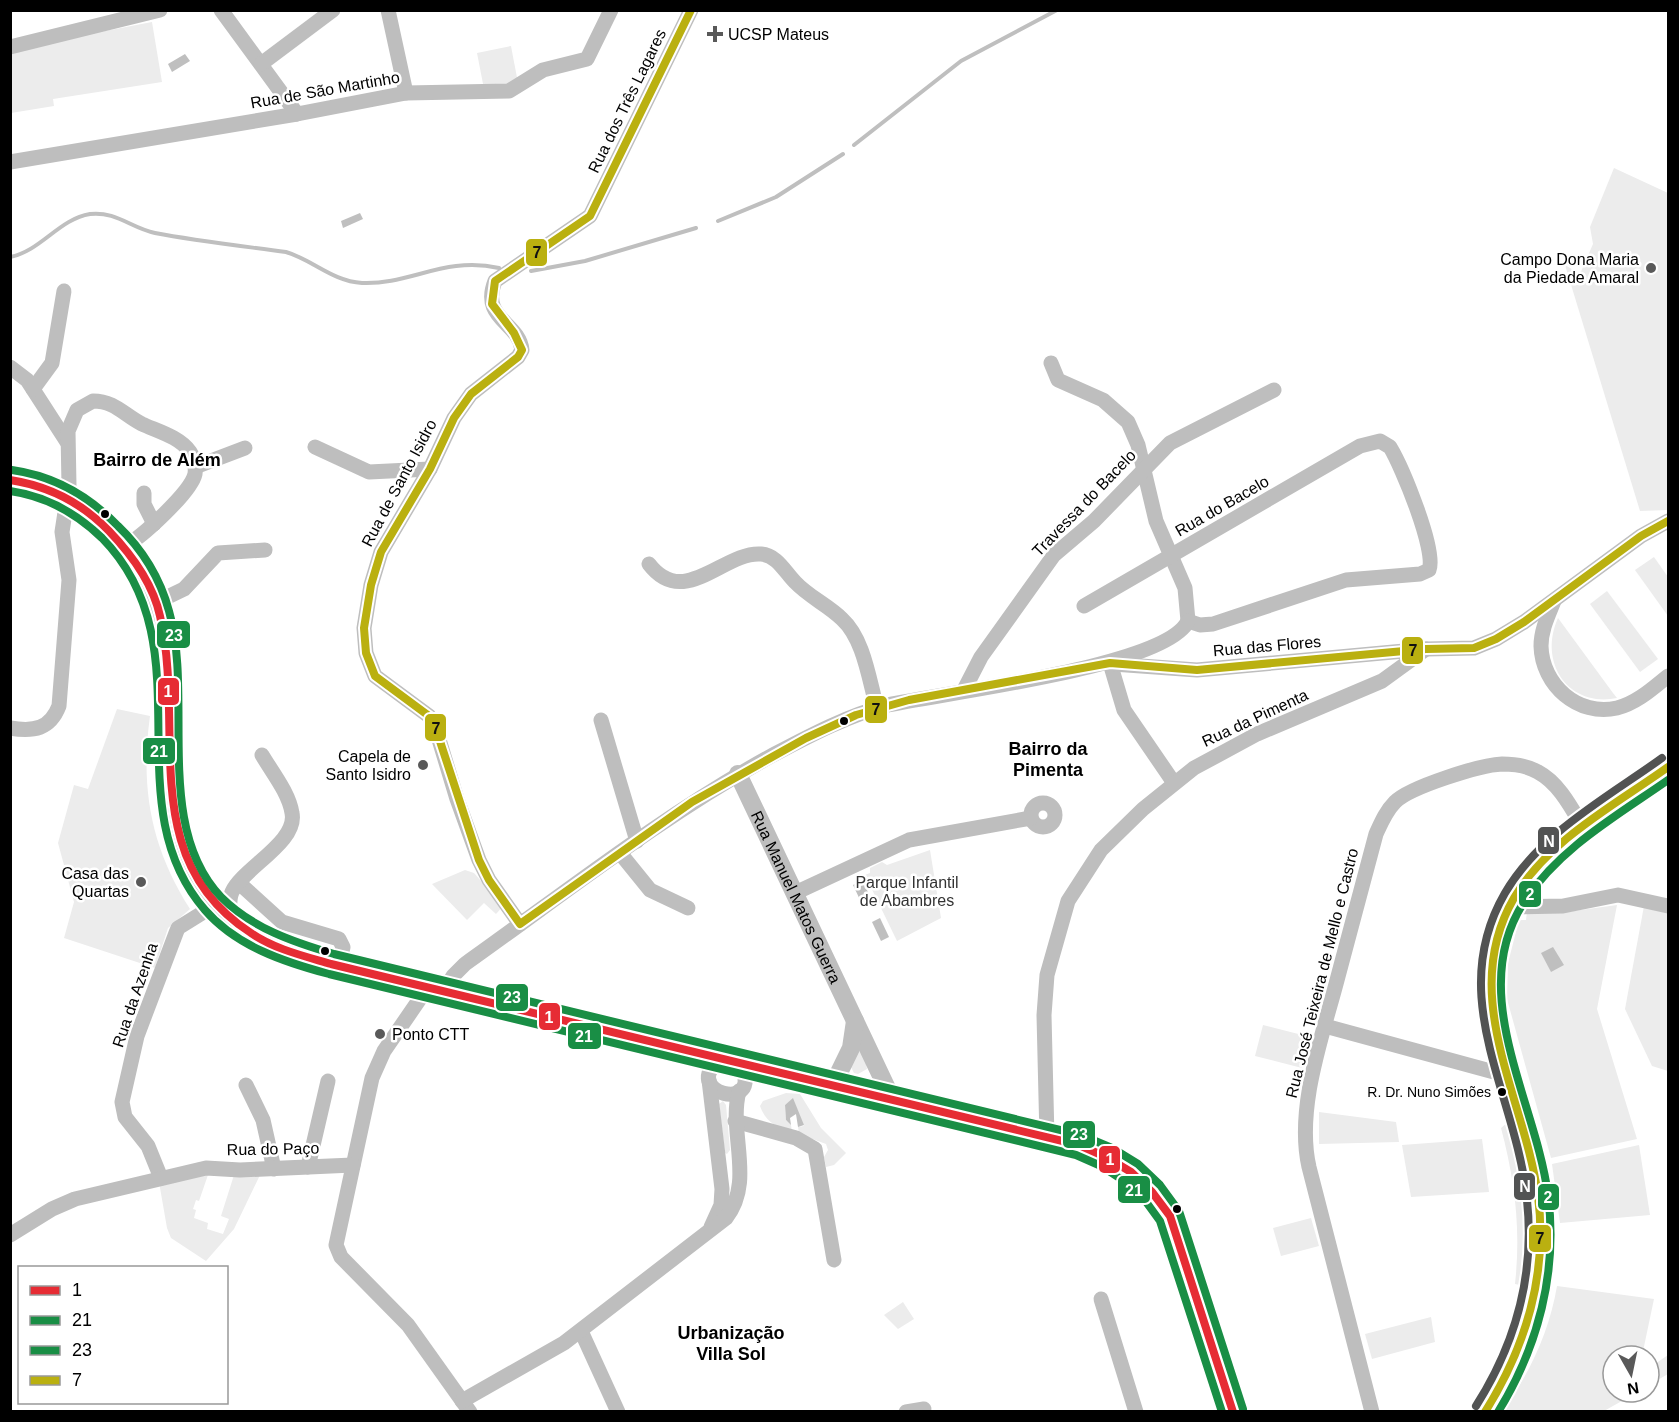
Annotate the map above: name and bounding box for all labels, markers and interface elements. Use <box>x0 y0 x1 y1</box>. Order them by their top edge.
marker: UCSP Mateus <box>706 25 724 43</box>
place label: UCSP Mateus <box>728 26 829 43</box>
street label: Rua dos Três Lagares <box>585 27 669 175</box>
street label: Rua de São Martinho <box>249 68 401 111</box>
line badge: 7 <box>525 238 548 267</box>
text: 7 <box>533 244 542 261</box>
place label: Campo Dona Maria da Piedade Amaral <box>1500 251 1639 286</box>
marker: Campo Dona Maria da Piedade Amaral <box>1644 261 1658 275</box>
street label: Rua de Santo Isidro <box>358 416 440 549</box>
street label: Travessa do Bacelo <box>1029 446 1139 560</box>
district label: Bairro de Além <box>93 450 221 470</box>
street label: Rua do Bacelo <box>1172 472 1272 540</box>
unlabelled marker <box>99 508 111 520</box>
line badge: 23 <box>156 620 191 649</box>
text: 23 <box>165 627 183 644</box>
street label: Rua das Flores <box>1212 633 1322 659</box>
line badge: 7 <box>1401 636 1424 665</box>
text: 7 <box>1409 642 1418 659</box>
line badge: 1 <box>157 677 180 706</box>
text: 1 <box>164 683 173 700</box>
street label: Rua da Pimenta <box>1199 686 1311 750</box>
line badge: 7 <box>864 695 888 724</box>
text: 7 <box>872 701 881 718</box>
line badge: 7 <box>424 713 447 742</box>
unlabelled marker <box>838 715 850 727</box>
text: 7 <box>432 720 441 737</box>
line badge: 21 <box>142 737 176 765</box>
district label: Bairro da Pimenta <box>1008 739 1088 780</box>
text: 21 <box>150 743 168 760</box>
place label: Capela de Santo Isidro <box>326 748 411 783</box>
marker: Capela de Santo Isidro <box>416 758 430 772</box>
street label: Rua Manuel Matos Guerra <box>748 808 844 986</box>
line badge: N <box>1537 826 1560 855</box>
text: N <box>1543 833 1555 850</box>
street label: Rua José Teixeira de Mello e Castro <box>1283 846 1361 1100</box>
place label: Casa das Quartas <box>61 865 129 900</box>
park label: Parque Infantil de Abambres <box>855 874 959 909</box>
marker: Casa das Quartas <box>134 875 148 889</box>
line badge: 2 <box>1518 880 1542 908</box>
text: 2 <box>1526 886 1535 903</box>
street label: Rua da Azenha <box>109 940 161 1049</box>
unlabelled marker <box>319 945 331 957</box>
line badge: 23 <box>495 983 529 1012</box>
text: 23 <box>503 989 521 1006</box>
line badge: 1 <box>538 1002 561 1031</box>
text: 1 <box>545 1009 554 1026</box>
line badge: 21 <box>567 1022 602 1050</box>
place label: Ponto CTT <box>392 1026 470 1043</box>
marker: Ponto CTT <box>373 1027 387 1041</box>
text: 21 <box>575 1028 593 1045</box>
place label: R. Dr. Nuno Simões <box>1367 1084 1491 1100</box>
marker: R. Dr. Nuno Simões <box>1496 1086 1508 1098</box>
line badge: 23 <box>1062 1120 1096 1149</box>
text: 23 <box>1070 1126 1088 1143</box>
street label: Rua do Paço <box>227 1140 319 1158</box>
line badge: 1 <box>1098 1145 1121 1174</box>
text: 1 <box>1106 1151 1115 1168</box>
line badge: N <box>1513 1172 1536 1201</box>
line badge: 21 <box>1117 1175 1151 1204</box>
text: N <box>1519 1178 1531 1195</box>
text: 21 <box>1125 1182 1143 1199</box>
line badge: 2 <box>1537 1183 1560 1211</box>
text: 2 <box>1544 1189 1553 1206</box>
unlabelled marker <box>1171 1203 1183 1215</box>
line badge: 7 <box>1528 1224 1552 1253</box>
text: 7 <box>1536 1230 1545 1247</box>
legend <box>18 1266 228 1404</box>
text: 1 <box>72 1280 82 1300</box>
text: 21 <box>72 1310 92 1330</box>
district label: Urbanização Villa Sol <box>677 1323 785 1364</box>
text: 23 <box>72 1340 92 1360</box>
north arrow <box>1601 1344 1661 1404</box>
text: 7 <box>72 1370 82 1390</box>
text: N <box>1626 1379 1640 1398</box>

